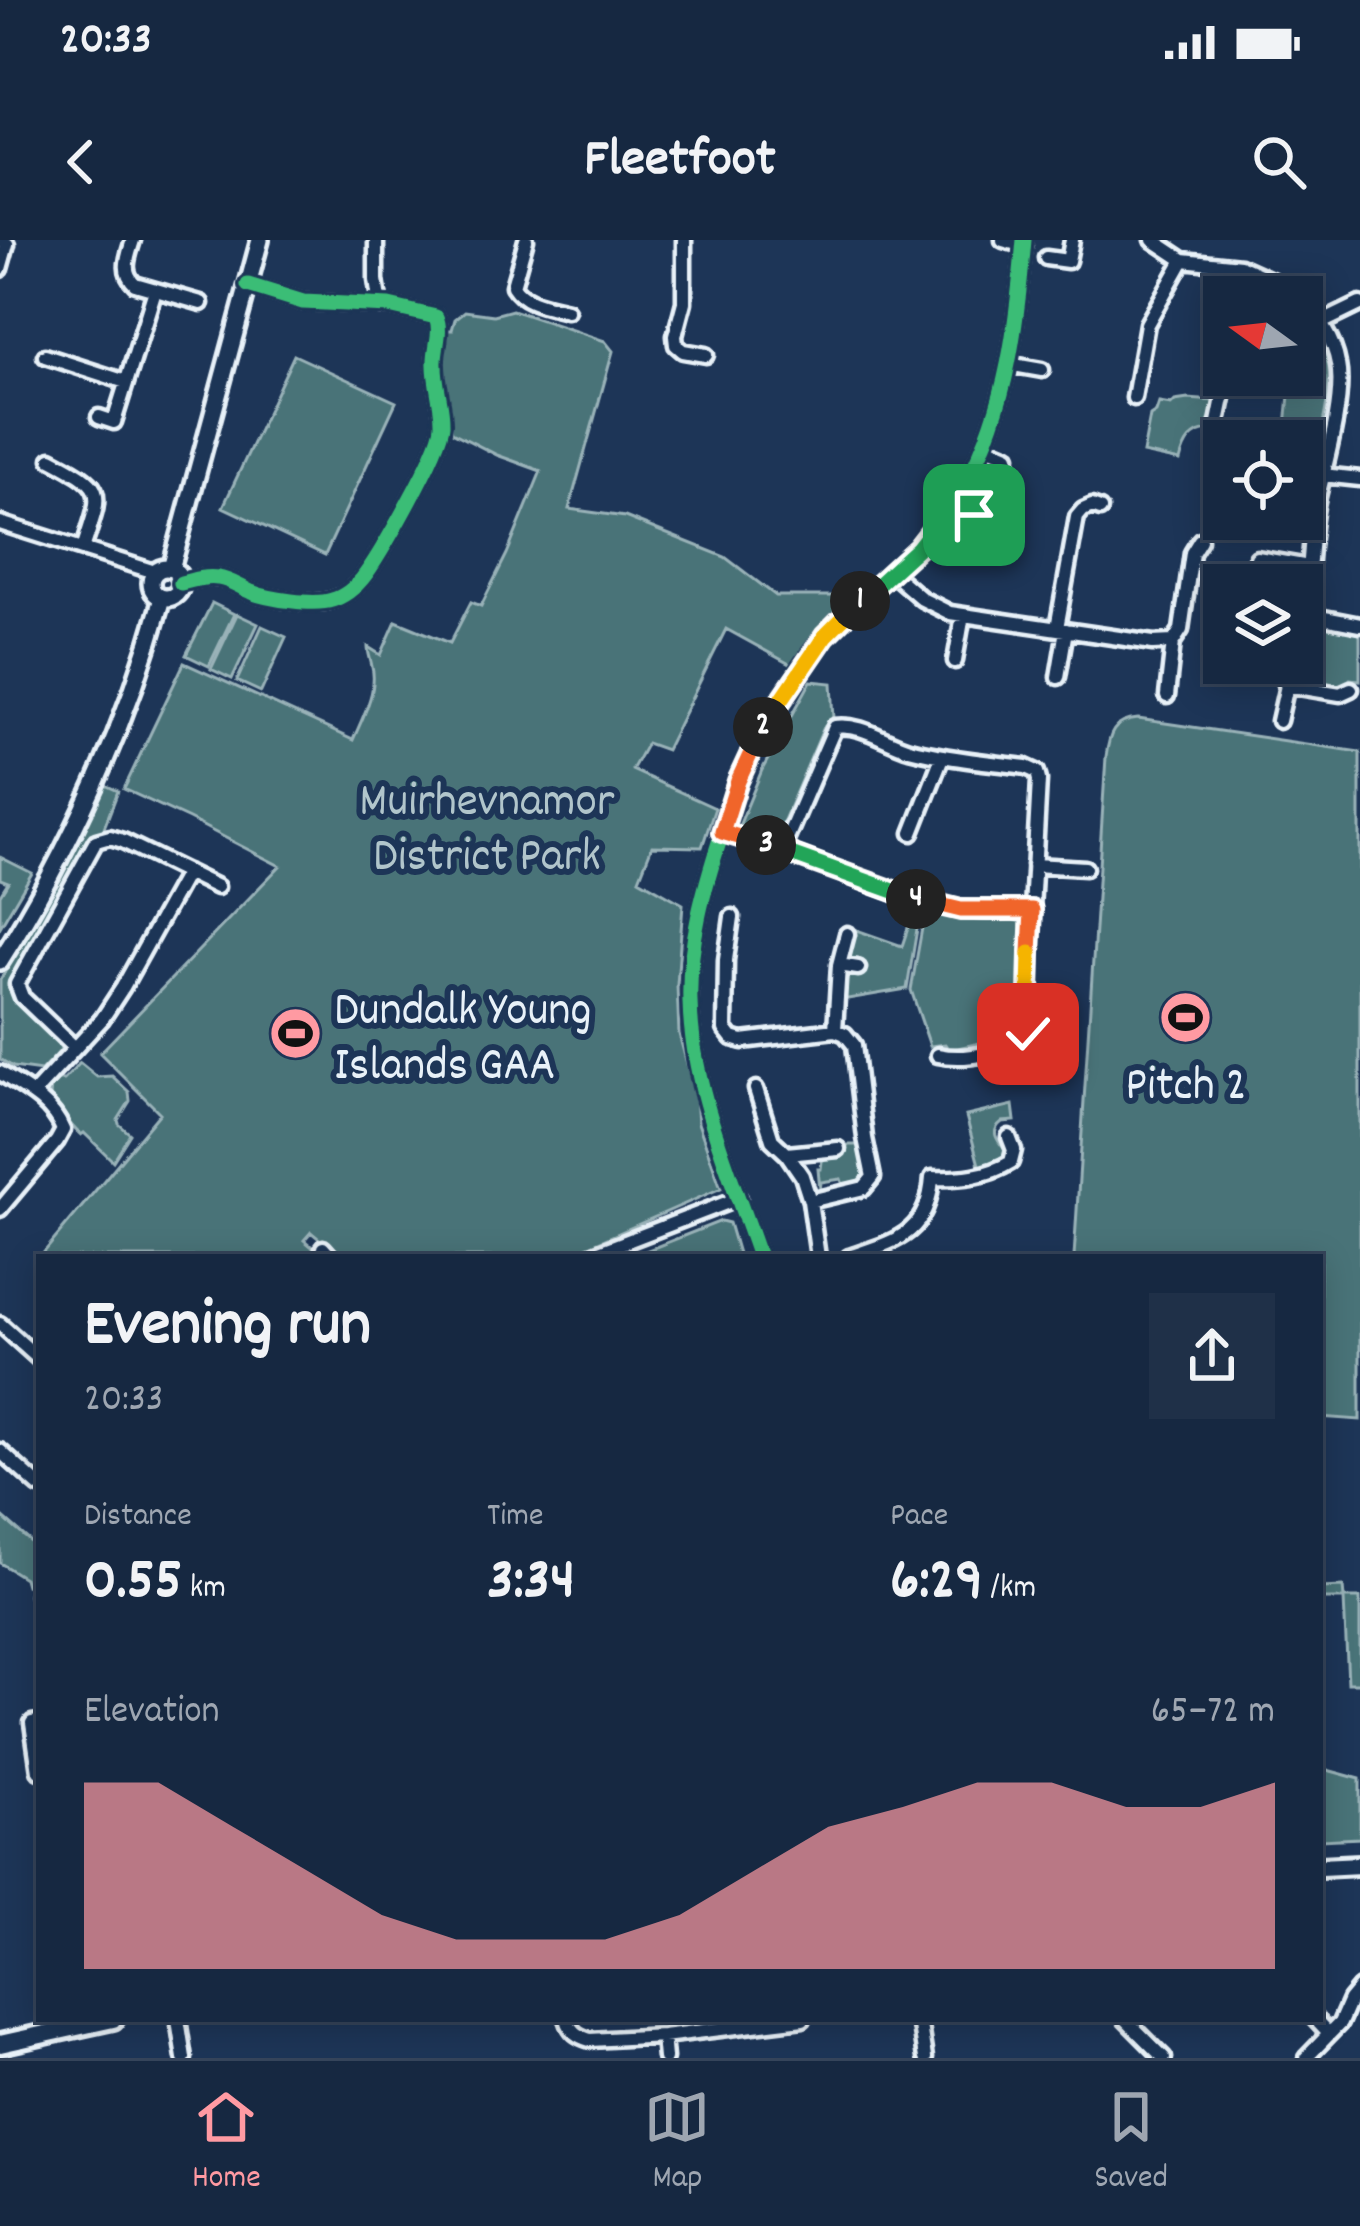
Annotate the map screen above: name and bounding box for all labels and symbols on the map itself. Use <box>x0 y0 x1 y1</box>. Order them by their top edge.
north arrow <box>1203 276 1323 396</box>
pin <box>923 464 1025 566</box>
pin: 1 <box>830 571 890 631</box>
pin: 2 <box>733 697 793 757</box>
park label: Muirhevnamor District Park <box>359 770 615 894</box>
pin: 3 <box>736 815 796 875</box>
pin: 4 <box>886 869 946 929</box>
place label: Dundalk Young Islands GAA <box>334 979 592 1103</box>
pin <box>977 983 1079 1085</box>
sports icon: Pitch 2 <box>1158 990 1214 1046</box>
sports icon: Dundalk Young Islands GAA <box>267 1006 323 1062</box>
place label: Pitch 2 <box>1125 1054 1247 1123</box>

